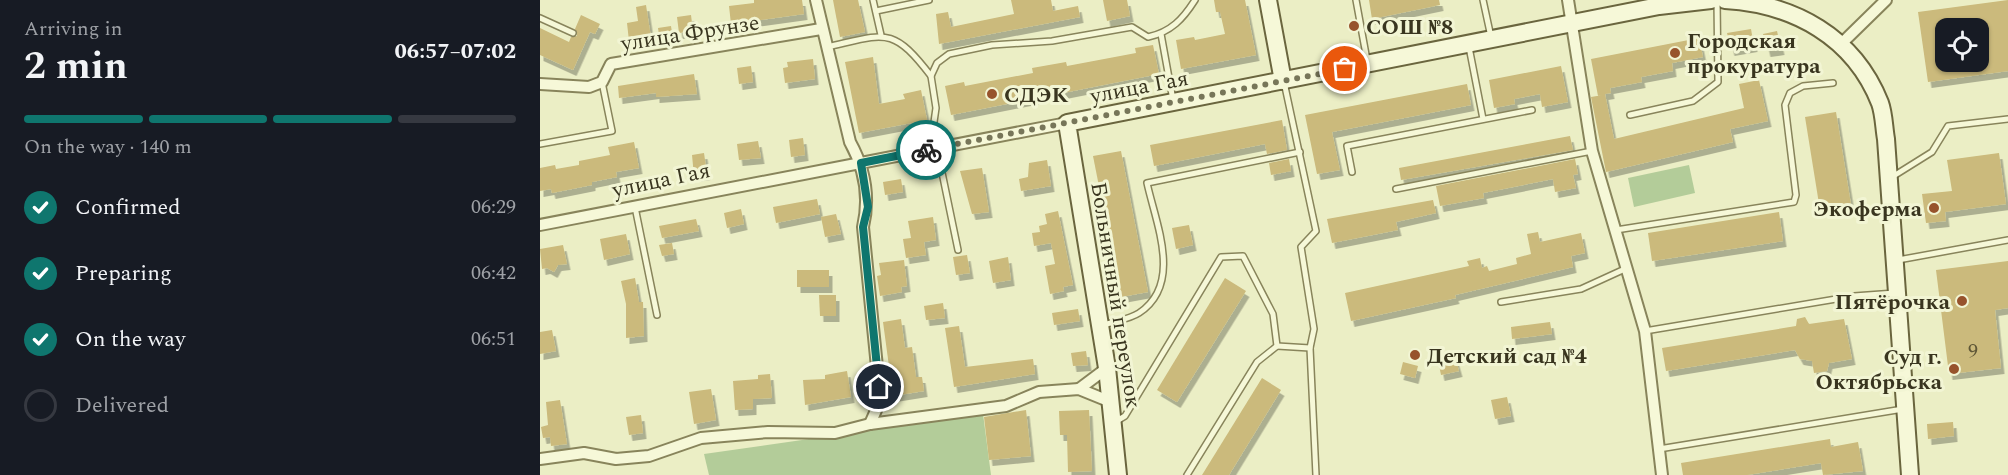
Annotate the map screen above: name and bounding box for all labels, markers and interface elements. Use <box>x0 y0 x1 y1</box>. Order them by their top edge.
street label: улица Фрунзе <box>618 6 762 61</box>
place label: СОШ №8 <box>1366 11 1453 44</box>
text: Arriving in <box>24 14 122 44</box>
map controls <box>1935 18 1989 72</box>
button: locate <box>1935 18 1989 72</box>
marker: СОШ №8 <box>1347 19 1361 33</box>
place label: Городская прокуратура <box>1687 25 1821 83</box>
text: 06:57–07:02 <box>394 35 516 68</box>
text: 2 min <box>24 37 128 96</box>
pin <box>1319 43 1370 94</box>
marker: Городская прокуратура <box>1668 46 1682 60</box>
icon: bag <box>1328 52 1361 85</box>
street label: улица Гая <box>1086 62 1191 113</box>
place label: СДЭК <box>1004 79 1069 112</box>
marker: СДЭК <box>985 87 999 101</box>
courier <box>896 120 956 180</box>
text: On the way · 140 m <box>24 132 192 162</box>
icon: bike <box>910 134 943 167</box>
street label: улица Гая <box>608 154 713 207</box>
street label: Больничный переулок <box>1081 180 1150 411</box>
icon: check <box>24 191 57 224</box>
text: Confirmed <box>75 191 181 224</box>
text: 06:29 <box>471 192 516 222</box>
place label: Экоферма <box>1813 193 1923 226</box>
marker: Экоферма <box>1927 201 1941 215</box>
icon: check <box>24 257 57 290</box>
text: Preparing <box>75 257 172 290</box>
text: 06:42 <box>471 258 516 288</box>
place label: Пятёрочка <box>1835 286 1951 319</box>
marker: Пятёрочка <box>1955 294 1969 308</box>
icon: check <box>24 323 57 356</box>
text: On the way <box>75 323 186 356</box>
text: 06:51 <box>471 324 516 354</box>
house number: 9 <box>1968 336 1978 366</box>
place label: Детский сад №4 <box>1427 340 1587 373</box>
place label: Суд г. Октябрьска <box>1815 341 1943 399</box>
marker: Детский сад №4 <box>1408 348 1422 362</box>
pin <box>853 361 904 412</box>
marker: Суд г. Октябрьска <box>1947 362 1961 376</box>
icon: home <box>862 370 895 403</box>
text: Delivered <box>75 389 169 422</box>

